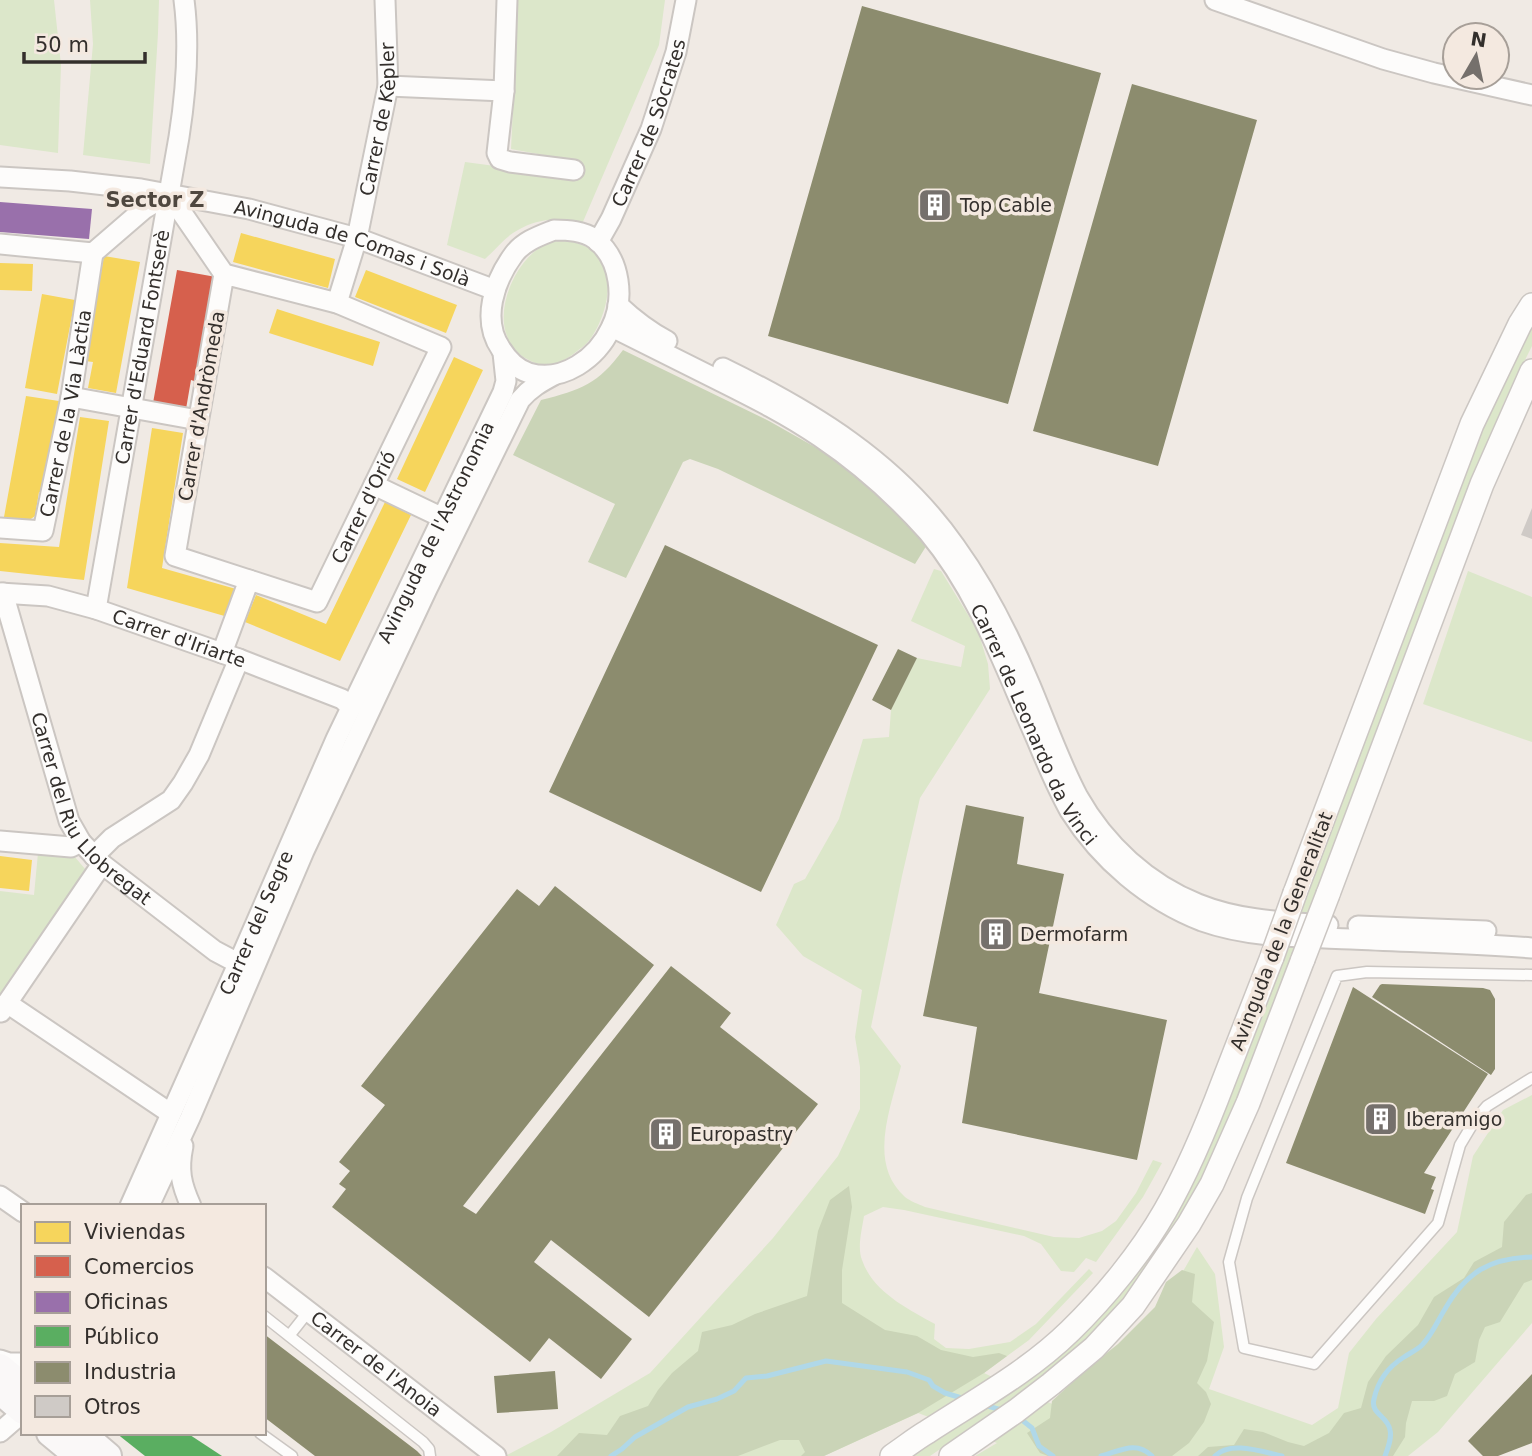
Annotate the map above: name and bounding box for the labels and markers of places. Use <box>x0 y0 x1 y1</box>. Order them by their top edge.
building icon: Top Cable <box>916 186 954 224</box>
place label: Top Cable <box>959 194 1052 216</box>
building icon: Dermofarm <box>977 915 1015 953</box>
place label: Dermofarm <box>1020 923 1128 945</box>
building icon: Iberamigo <box>1362 1100 1400 1138</box>
place label: Iberamigo <box>1406 1108 1502 1130</box>
building icon: Europastry <box>647 1115 685 1153</box>
place label: Europastry <box>690 1123 793 1145</box>

